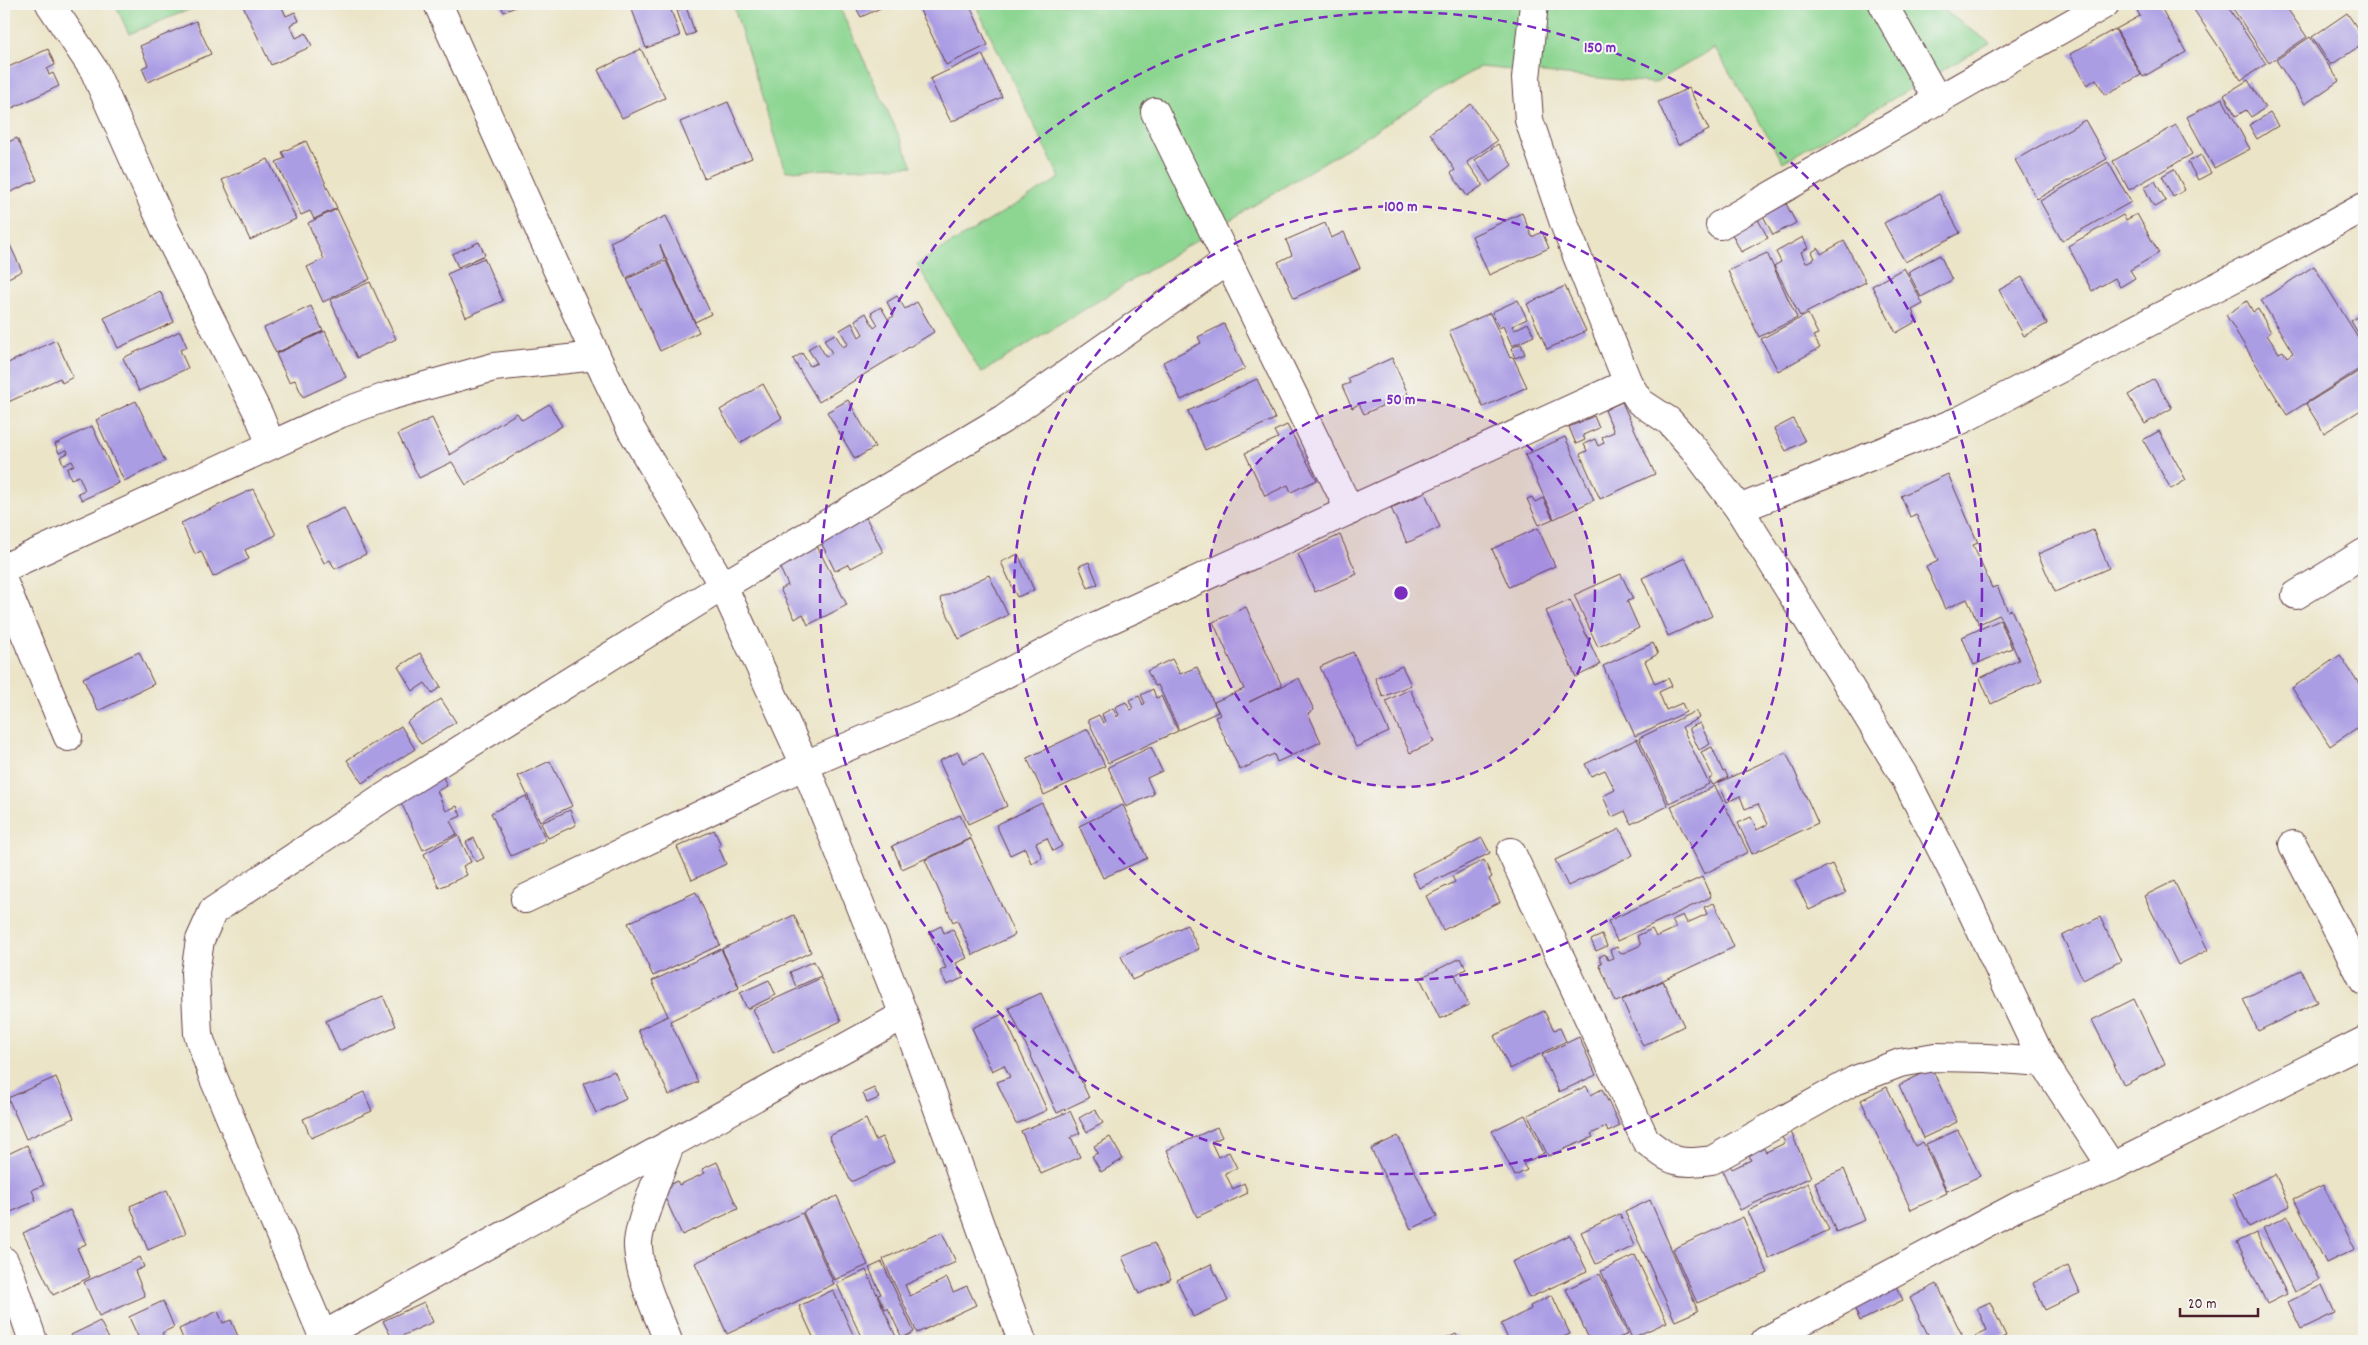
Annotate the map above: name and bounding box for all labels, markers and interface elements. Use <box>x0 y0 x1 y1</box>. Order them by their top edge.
text: 150 m <box>1584 38 1616 60</box>
text: 100 m <box>1384 197 1418 219</box>
text: 50 m <box>1387 390 1415 412</box>
centre of rings <box>1392 584 1410 602</box>
scale bar <box>2180 1285 2258 1317</box>
text: 20 m <box>2188 1294 2216 1316</box>

